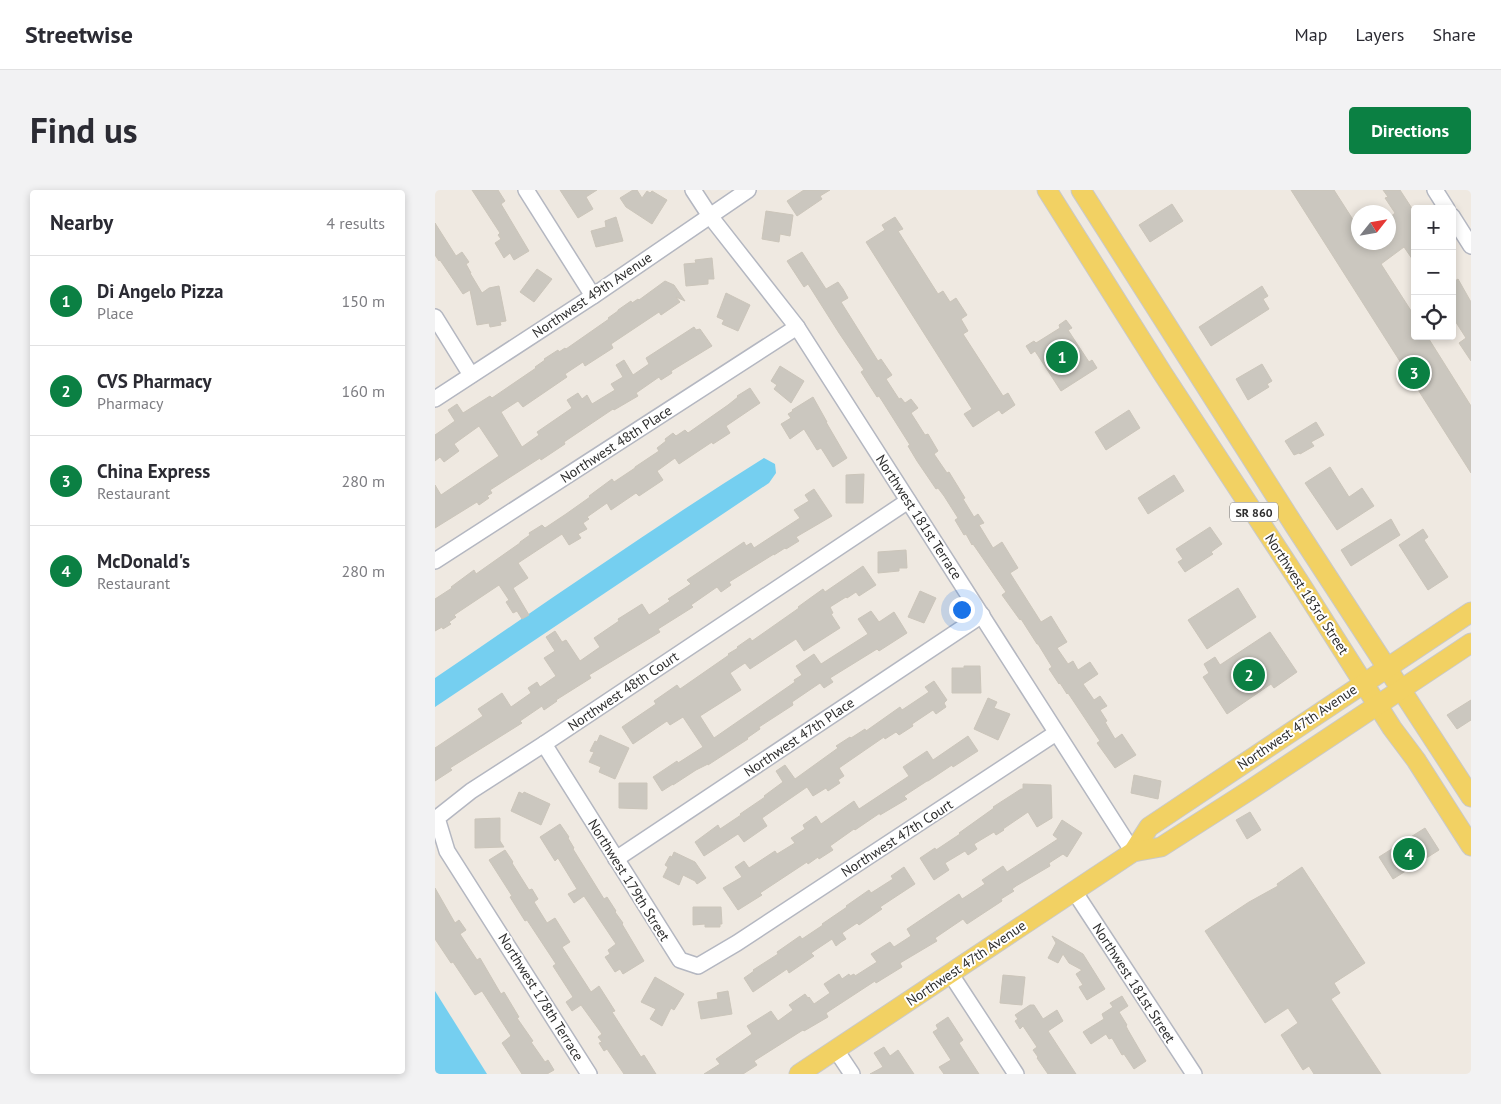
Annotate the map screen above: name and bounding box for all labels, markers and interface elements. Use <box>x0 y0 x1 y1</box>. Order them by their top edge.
text: Streetwise <box>25 19 133 50</box>
text: Map <box>1295 23 1327 46</box>
text: Layers <box>1355 23 1404 46</box>
text: Share <box>1432 23 1476 46</box>
text: Find us <box>30 107 138 153</box>
button: Directions <box>1349 107 1471 154</box>
north arrow <box>1351 205 1396 250</box>
map controls <box>1411 205 1456 340</box>
button: + <box>1411 205 1456 250</box>
text: Nearby <box>50 209 113 236</box>
text: 4 results <box>326 213 385 233</box>
street label: Northwest 49th Avenue <box>529 248 655 342</box>
button: − <box>1411 250 1456 295</box>
text: Di Angelo Pizza <box>97 279 224 303</box>
text: 1 <box>61 291 71 311</box>
text: 150 m <box>342 291 385 311</box>
button: locate <box>1411 295 1456 340</box>
text: Place <box>97 303 134 323</box>
pin: 1 <box>1046 338 1078 376</box>
pin: 3 <box>1398 354 1430 392</box>
text: CVS Pharmacy <box>97 369 212 393</box>
text: 2 <box>61 381 71 401</box>
text: 160 m <box>342 381 385 401</box>
text: Pharmacy <box>97 393 163 413</box>
street label: Northwest 48th Place <box>557 401 675 487</box>
street label: Northwest 181st Terrace <box>872 451 966 583</box>
text: China Express <box>97 459 210 483</box>
text: 3 <box>61 471 71 491</box>
text: 280 m <box>342 471 385 491</box>
text: Restaurant <box>97 483 170 503</box>
road number: SR 860 <box>1230 503 1278 522</box>
street label: Northwest 183rd Street <box>1261 530 1353 658</box>
text: McDonald's <box>97 549 190 573</box>
text: 4 <box>61 561 71 581</box>
text: 280 m <box>342 561 385 581</box>
text: Restaurant <box>97 573 170 593</box>
your location <box>949 597 975 623</box>
street label: Northwest 48th Court <box>564 647 682 735</box>
pin: 2 <box>1233 656 1265 694</box>
street label: Northwest 47th Avenue <box>1234 680 1360 774</box>
street label: Northwest 47th Place <box>740 693 858 781</box>
street label: Northwest 47th Court <box>838 795 956 881</box>
street label: Northwest 179th Street <box>584 815 674 945</box>
pin: 4 <box>1393 835 1425 873</box>
street label: Northwest 47th Avenue <box>903 916 1029 1010</box>
street label: Northwest 181st Street <box>1089 920 1180 1046</box>
street label: Northwest 178th Terrace <box>494 930 588 1064</box>

